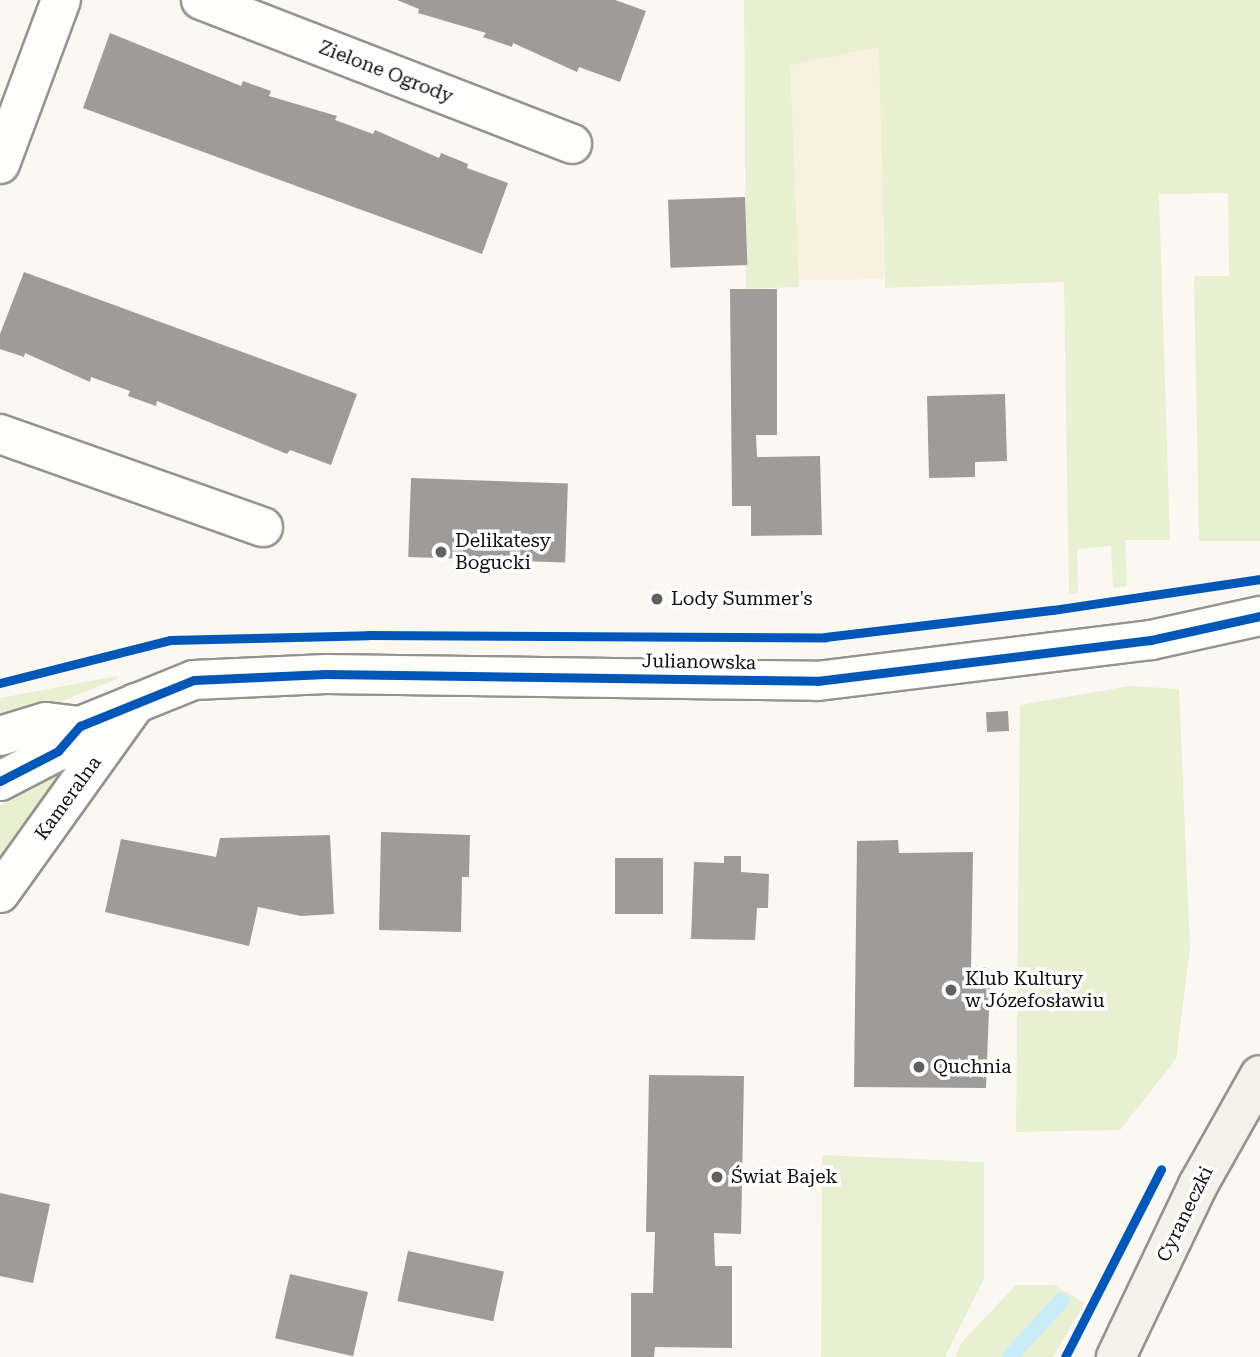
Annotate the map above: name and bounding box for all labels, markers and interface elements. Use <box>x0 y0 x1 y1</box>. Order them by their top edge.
street label: Zielone Ogrody <box>316 36 456 108</box>
place label: Delikatesy Bogucki <box>455 530 551 574</box>
marker: Delikatesy Bogucki <box>433 544 449 560</box>
place label: Lody Summer's <box>671 588 813 610</box>
marker: Lody Summer's <box>649 591 665 607</box>
street label: Julianowska <box>642 650 756 674</box>
street label: Kameralna <box>30 752 106 844</box>
place label: Klub Kultury w Józefosławiu <box>965 968 1104 1012</box>
marker: Klub Kultury w Józefosławiu <box>943 982 959 998</box>
place label: Quchnia <box>933 1056 1011 1078</box>
marker: Quchnia <box>911 1059 927 1075</box>
street label: Cyraneczki <box>1152 1163 1218 1265</box>
place label: Świat Bajek <box>731 1166 837 1188</box>
marker: Świat Bajek <box>709 1169 725 1185</box>

